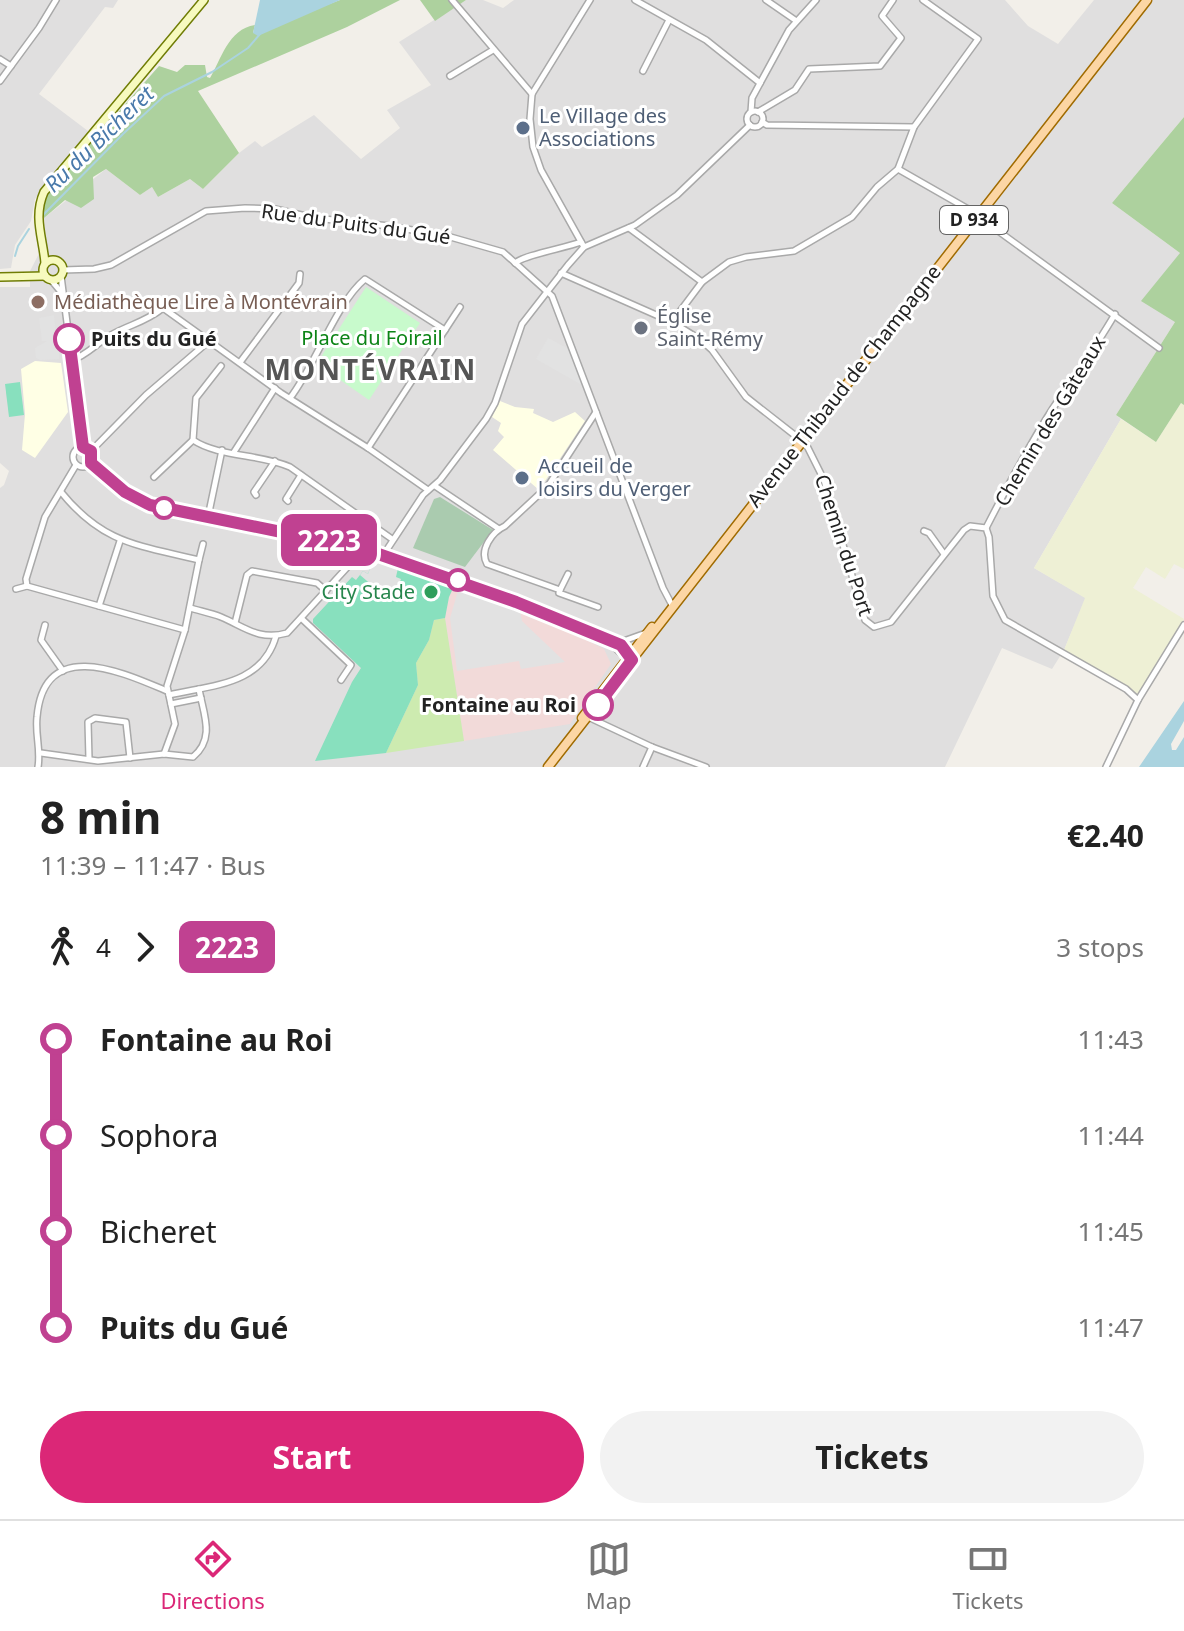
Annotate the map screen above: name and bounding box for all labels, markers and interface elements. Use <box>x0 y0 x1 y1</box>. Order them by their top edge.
water label: Ru du Bicheret <box>37 77 161 198</box>
place label: Le Village des Associations <box>539 102 667 152</box>
marker: Le Village des Associations <box>514 119 532 137</box>
street label: Rue du Puits du Gué <box>260 197 452 250</box>
road number: D 934 <box>940 206 1008 234</box>
street label: Avenue Thibaud de Champagne <box>740 259 947 512</box>
place label: Médiathèque Lire à Montévrain <box>54 288 348 315</box>
marker: Médiathèque Lire à Montévrain <box>29 293 47 311</box>
place label: Église Saint-Rémy <box>657 302 764 352</box>
marker: Église Saint-Rémy <box>632 319 650 337</box>
marker: Puits du Gué <box>54 324 84 354</box>
park label: Place du Foirail <box>301 324 443 351</box>
place label: Puits du Gué <box>91 325 217 352</box>
street label: Chemin des Gâteaux <box>988 330 1111 511</box>
district label: MONTÉVRAIN <box>265 350 477 388</box>
place label: Accueil de loisirs du Verger <box>538 452 691 502</box>
marker: Accueil de loisirs du Verger <box>513 469 531 487</box>
street label: Chemin du Port <box>809 471 880 619</box>
unlabelled marker <box>153 497 175 519</box>
line badge: 2223 <box>273 514 385 566</box>
text: 2223 <box>297 521 361 559</box>
unlabelled marker <box>447 569 469 591</box>
place label: City Stade <box>322 578 415 605</box>
marker: City Stade <box>422 583 440 601</box>
marker: Fontaine au Roi <box>583 690 613 720</box>
place label: Fontaine au Roi <box>421 691 576 718</box>
text: 8 min <box>40 787 161 847</box>
text: €2.40 <box>1067 815 1144 856</box>
text: 11:39 – 11:47 · Bus <box>40 847 265 883</box>
icon: walk <box>40 925 84 969</box>
icon: forward <box>123 925 167 969</box>
text: 2223 <box>195 928 259 966</box>
text: 4 <box>96 929 111 965</box>
text: 3 stops <box>1056 929 1144 965</box>
text: Fontaine au Roi <box>100 1019 333 1060</box>
text: 11:43 <box>1078 1021 1144 1057</box>
text: Sophora <box>100 1115 218 1156</box>
text: 11:44 <box>1078 1117 1144 1153</box>
text: Bicheret <box>100 1211 217 1252</box>
text: 11:45 <box>1078 1213 1144 1249</box>
text: Puits du Gué <box>100 1307 288 1348</box>
text: 11:47 <box>1078 1309 1144 1345</box>
button: Start <box>40 1411 584 1503</box>
button: Tickets <box>600 1411 1144 1503</box>
tab: Directions <box>160 1537 265 1615</box>
tab: Map <box>586 1537 632 1615</box>
tab: Tickets <box>952 1537 1024 1615</box>

